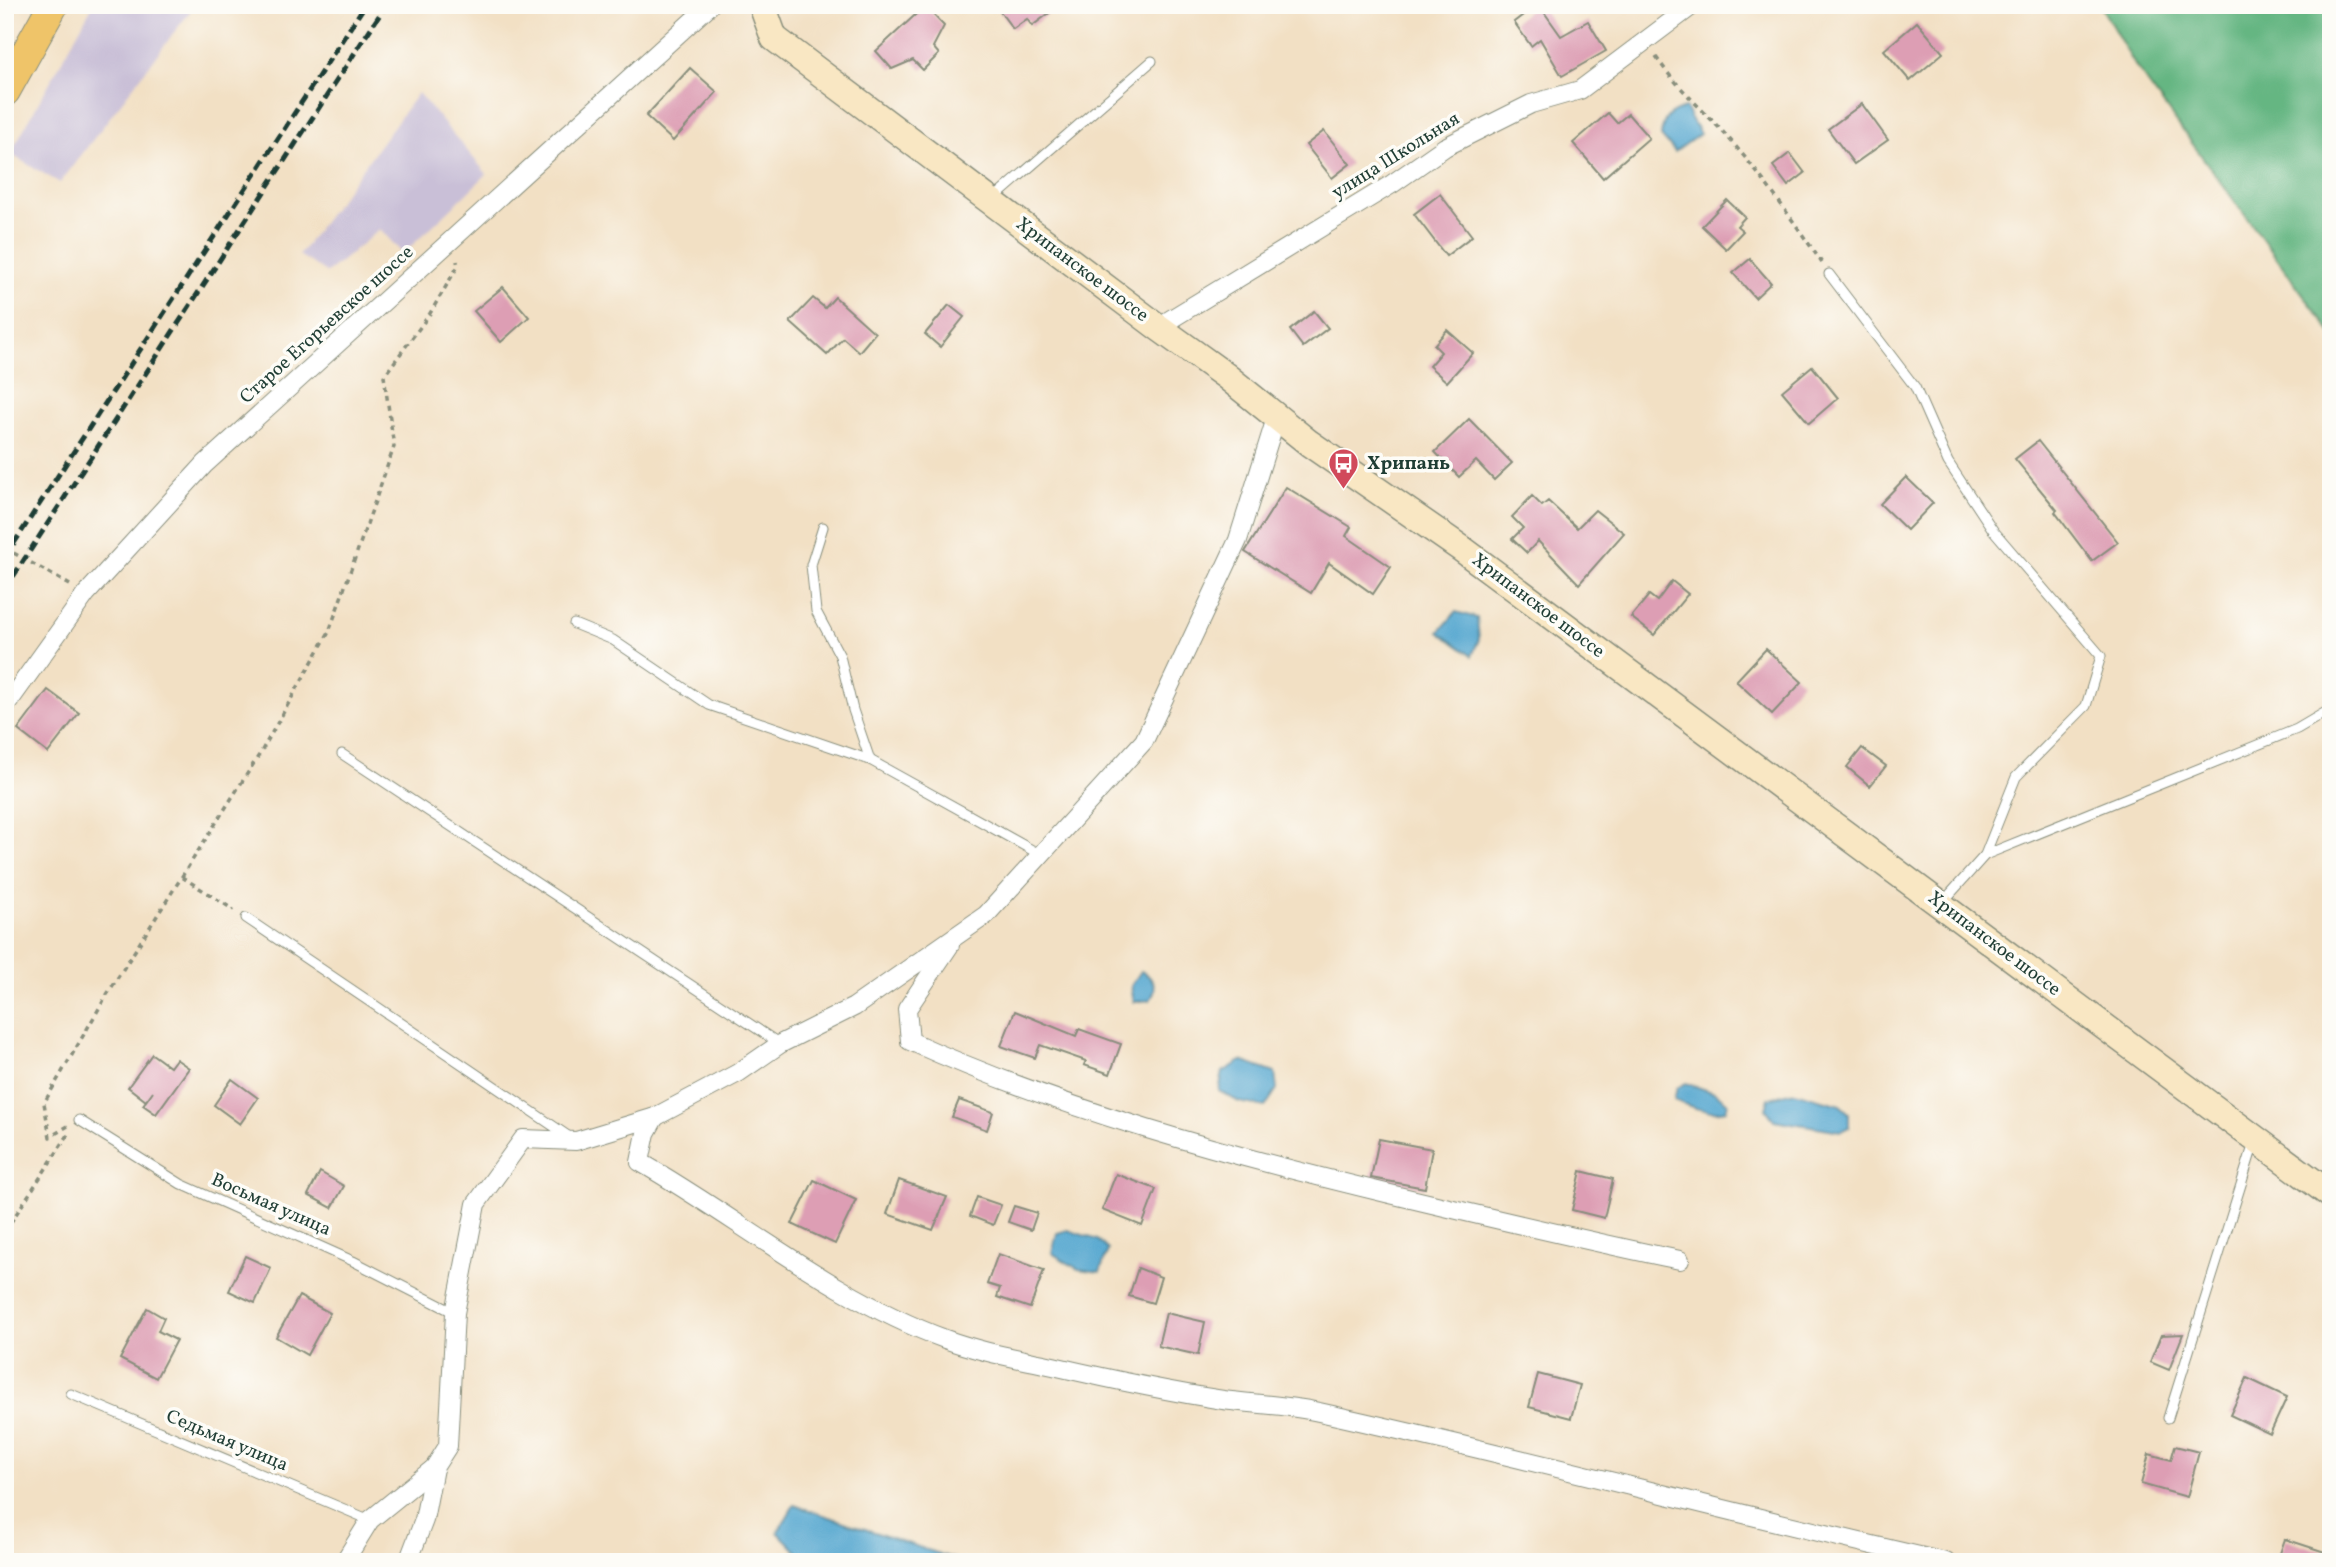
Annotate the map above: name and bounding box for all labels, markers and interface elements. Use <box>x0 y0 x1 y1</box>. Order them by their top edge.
street label: улица Школьная <box>1327 106 1465 206</box>
street label: Хрипанское шоссе <box>1010 211 1154 329</box>
street label: Старое Егорьевское шоссе <box>235 240 419 410</box>
bus stop icon: Хрипань <box>1327 447 1361 491</box>
place label: Хрипань <box>1367 451 1450 477</box>
street label: Хрипанское шоссе <box>1466 547 1610 665</box>
street label: Хрипанское шоссе <box>1922 885 2066 1003</box>
street label: Восьмая улица <box>207 1167 335 1243</box>
street label: Седьмая улица <box>162 1404 292 1478</box>

